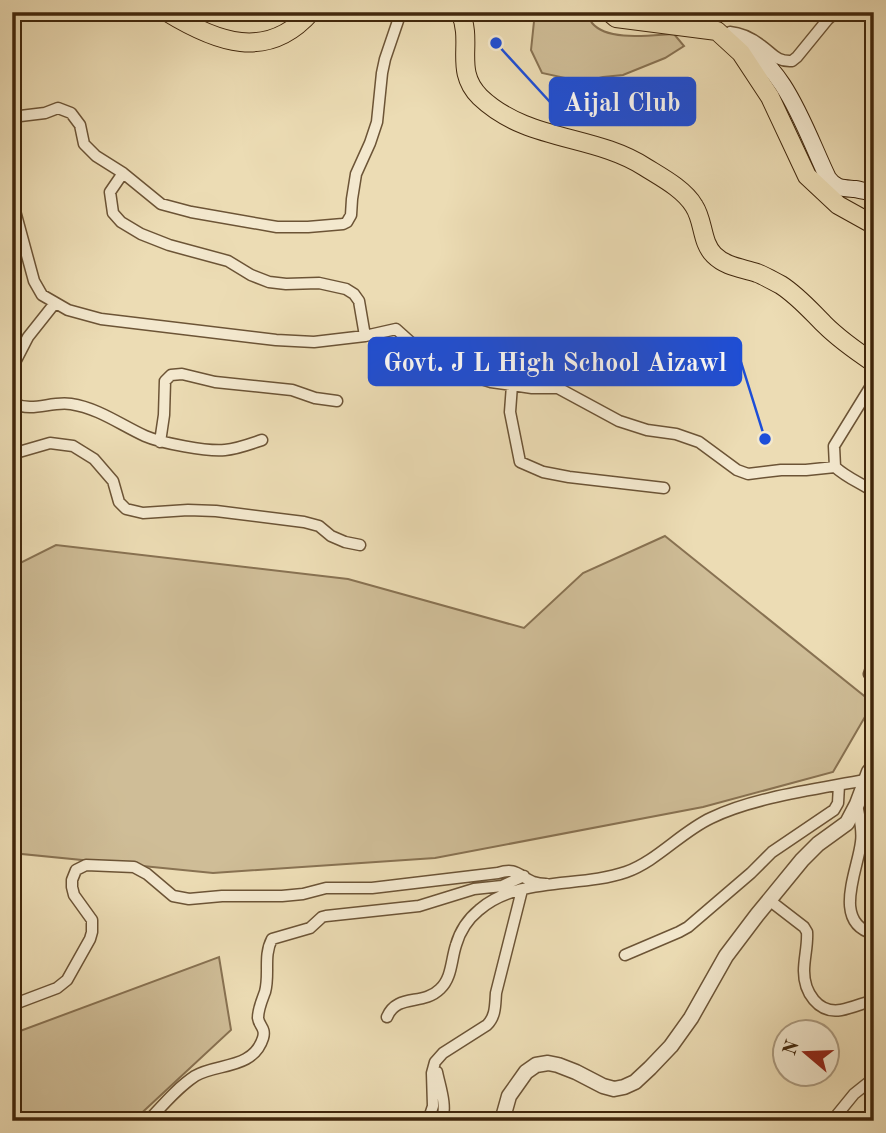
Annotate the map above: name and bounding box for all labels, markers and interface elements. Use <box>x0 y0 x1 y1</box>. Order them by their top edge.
callout: Aijal Club <box>550 78 695 125</box>
text: Aijal Club <box>563 91 681 117</box>
callout: Govt. J L High School Aizawl <box>369 338 741 385</box>
text: Govt. J L High School Aizawl <box>383 351 727 377</box>
north arrow <box>770 1018 840 1088</box>
text: N <box>781 1038 804 1058</box>

